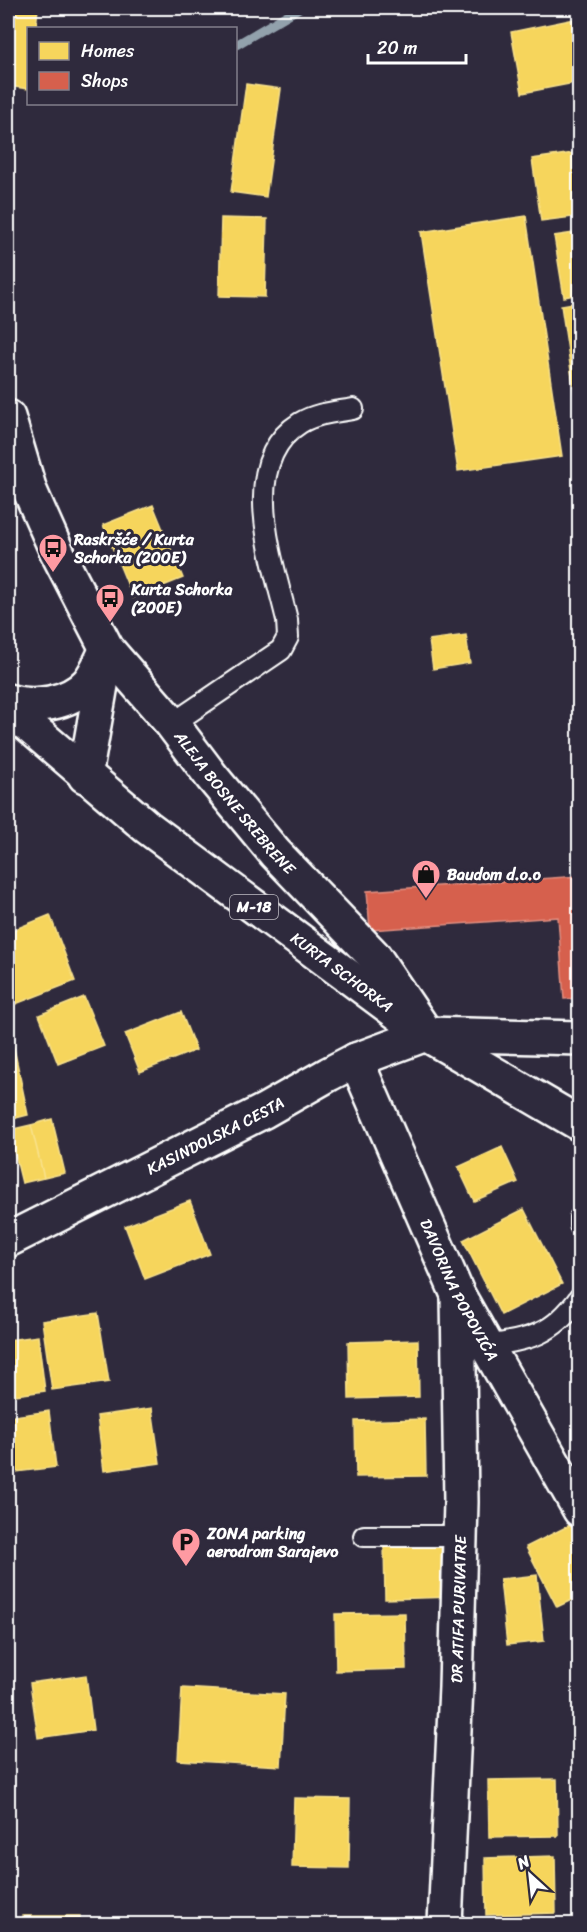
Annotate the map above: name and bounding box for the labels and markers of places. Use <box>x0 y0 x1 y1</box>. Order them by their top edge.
place label: Raskršće / Kurta Schorka (200E) <box>73 525 195 572</box>
bus stop icon: Raskršće / Kurta Schorka (200E) <box>37 532 69 574</box>
place label: Kurta Schorka (200E) <box>130 575 232 622</box>
bus stop icon: Kurta Schorka (200E) <box>94 582 126 624</box>
shop icon: Baudom d.o.o <box>410 858 442 900</box>
place label: Baudom d.o.o <box>447 860 542 889</box>
place label: ZONA parking aerodrom Sarajevo <box>206 1519 339 1566</box>
parking icon: ZONA parking aerodrom Sarajevo <box>170 1526 202 1568</box>

